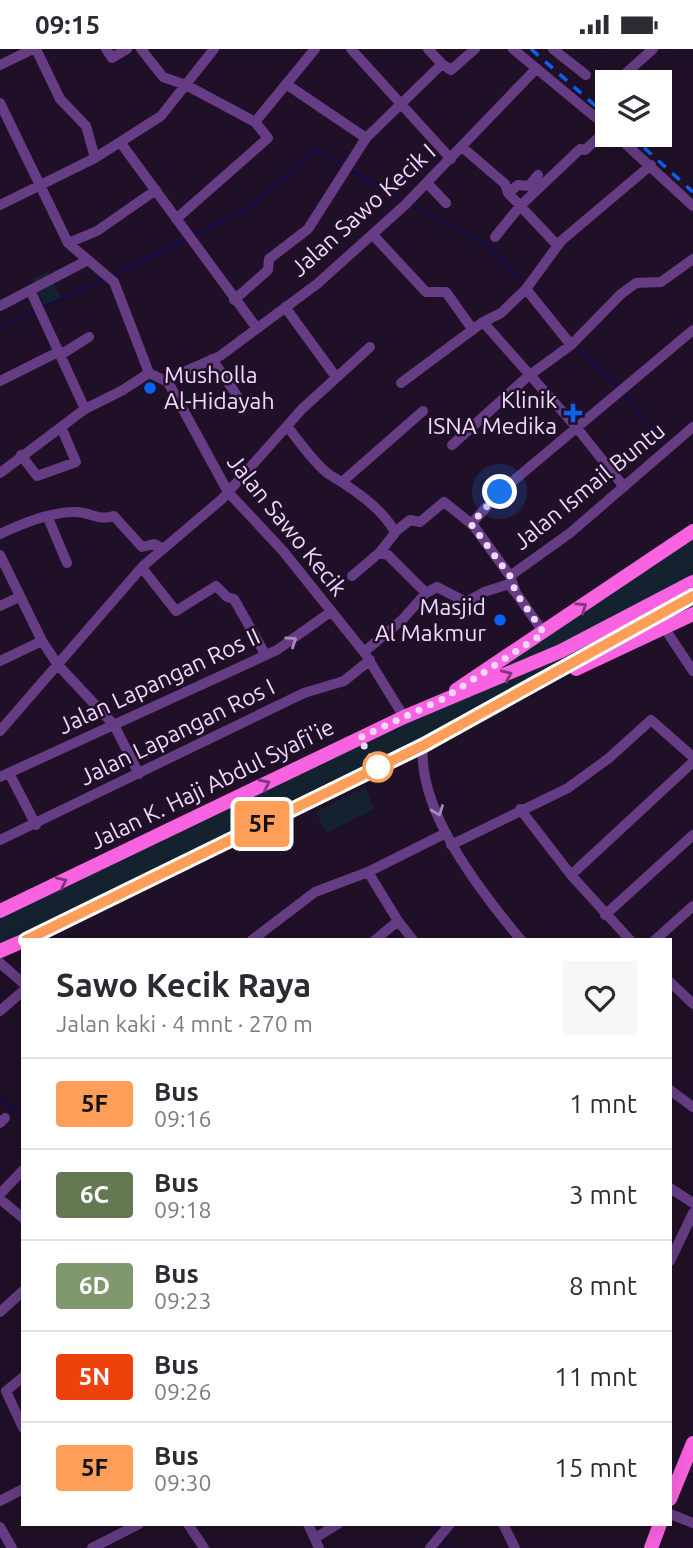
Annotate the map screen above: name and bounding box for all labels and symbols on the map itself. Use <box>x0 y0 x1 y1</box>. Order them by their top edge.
street label: Jalan Sawo Kecik I <box>285 138 440 281</box>
place label: Musholla Al-Hidayah <box>164 362 275 413</box>
marker: Musholla Al-Hidayah <box>142 380 158 396</box>
place label: Klinik ISNA Medika <box>427 387 557 438</box>
marker: Klinik ISNA Medika <box>563 403 583 423</box>
street label: Jalan Ismail Buntu <box>508 417 669 554</box>
street label: Jalan Sawo Kecik <box>223 449 352 601</box>
your location <box>482 474 517 509</box>
place label: Masjid Al Makmur <box>375 594 486 645</box>
one-way arrow <box>574 602 587 615</box>
marker: Masjid Al Makmur <box>492 612 508 628</box>
street label: Jalan Lapangan Ros II <box>54 622 264 740</box>
one-way arrow <box>284 636 297 649</box>
one-way arrow <box>500 669 512 683</box>
street label: Jalan Lapangan Ros I <box>75 673 279 791</box>
street label: Jalan K. Haji Abdul Syafi'ie <box>86 714 338 854</box>
unlabelled marker <box>363 752 393 782</box>
one-way arrow <box>258 779 270 793</box>
line badge: 5F <box>230 801 294 847</box>
one-way arrow <box>429 804 443 816</box>
one-way arrow <box>55 876 67 890</box>

